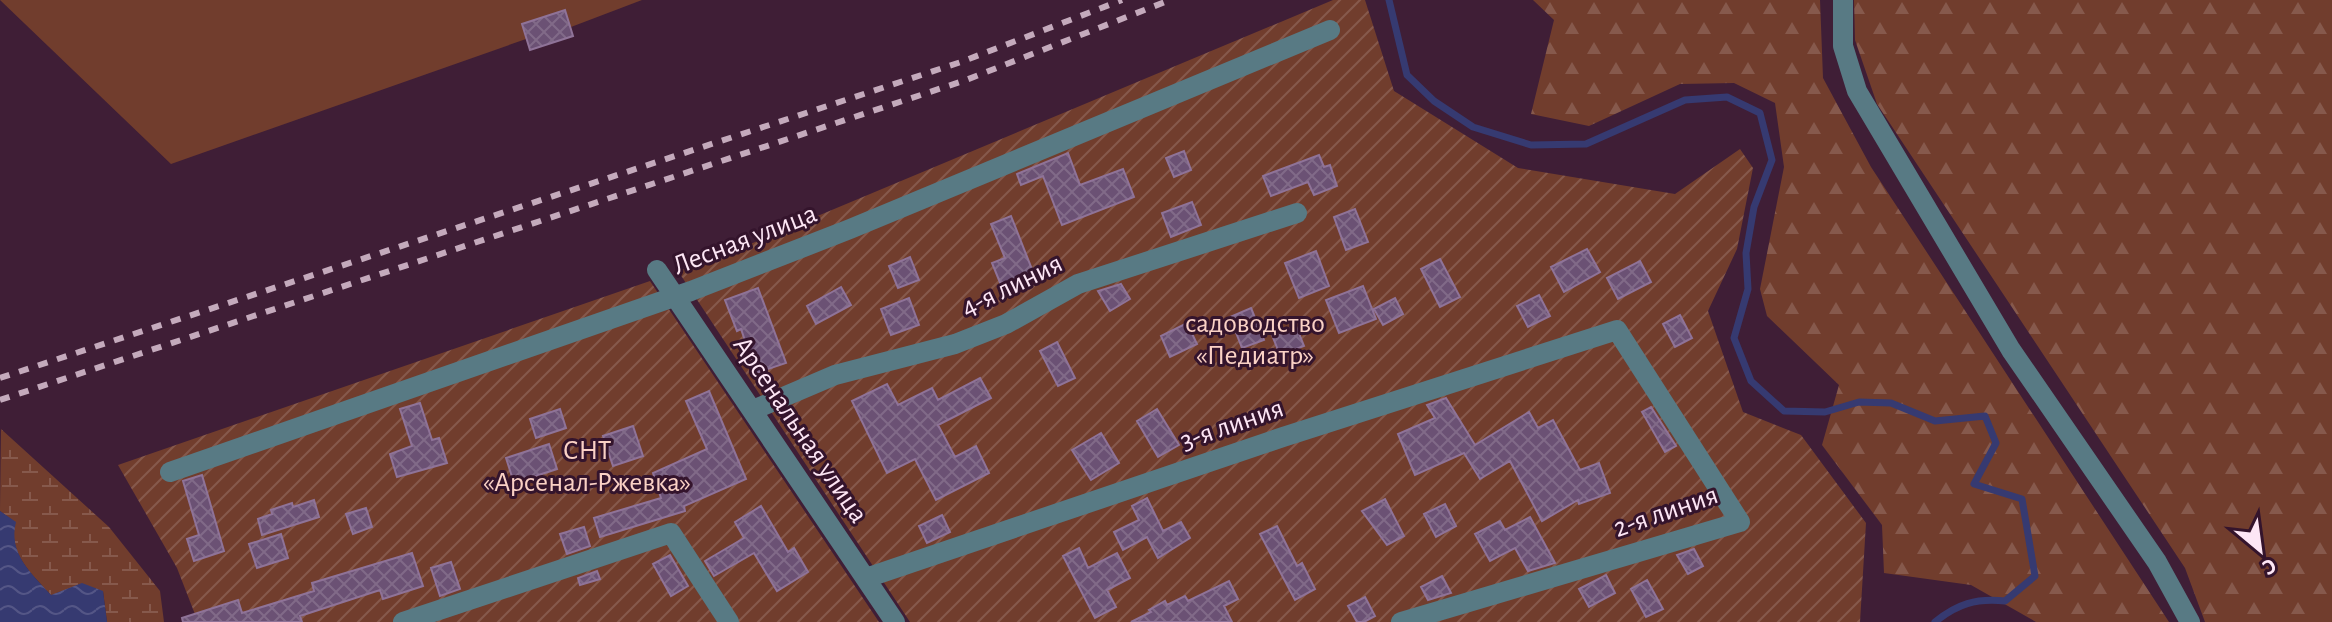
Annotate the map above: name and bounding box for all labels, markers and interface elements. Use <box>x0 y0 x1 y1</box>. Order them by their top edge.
street label: Лесная улица <box>669 200 821 280</box>
street label: 4-я линия <box>957 249 1067 323</box>
park label: садоводство «Педиатр» <box>1185 310 1325 370</box>
street label: Арсенальная улица <box>727 332 873 528</box>
street label: 3-я линия <box>1177 394 1287 456</box>
park label: СНТ «Арсенал-Ржевка» <box>483 437 691 497</box>
street label: 2-я линия <box>1610 481 1722 543</box>
north arrow <box>2220 510 2300 590</box>
text: С <box>2259 554 2280 579</box>

